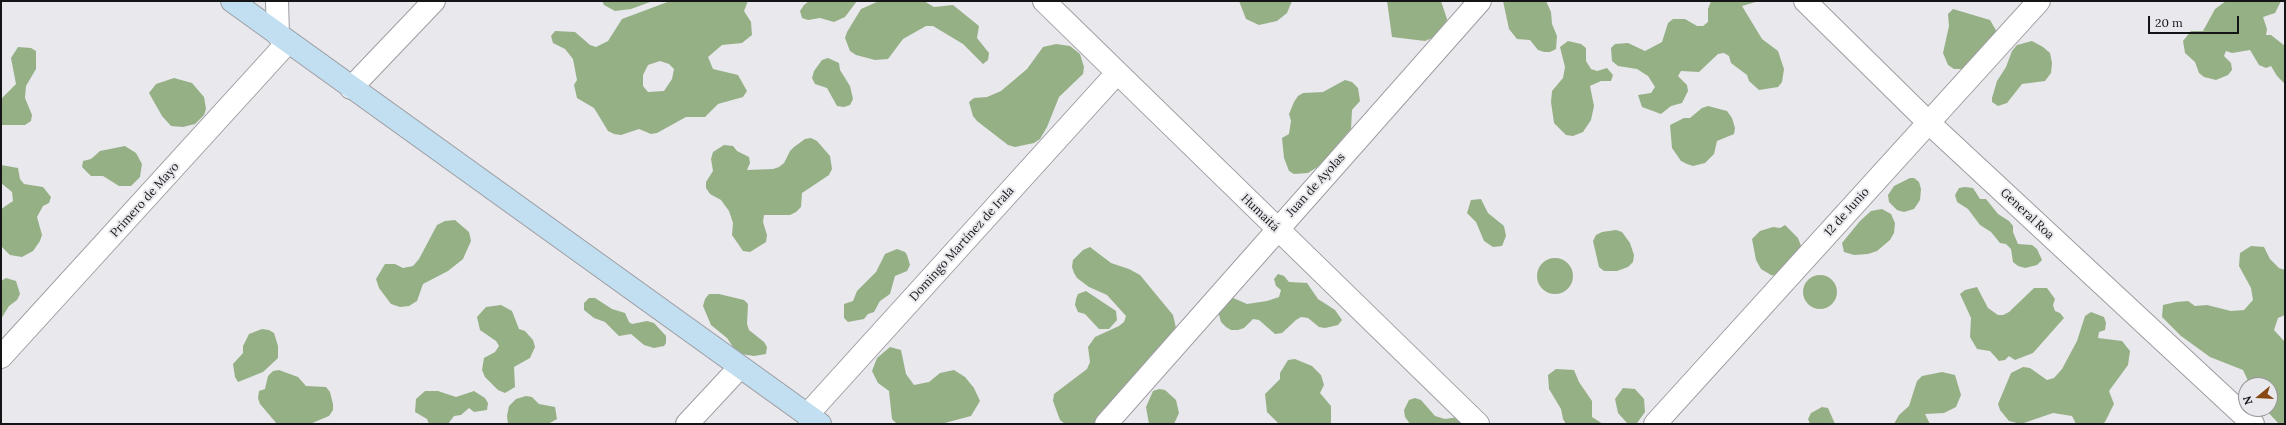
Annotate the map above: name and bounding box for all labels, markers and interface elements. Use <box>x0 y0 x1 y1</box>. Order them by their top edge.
scale bar <box>2150 8 2241 34</box>
text: 20 m <box>2155 15 2183 30</box>
street label: Juan de Ayolas <box>1284 150 1348 220</box>
street label: Primero de Mayo <box>108 160 182 240</box>
street label: Domingo Martínez de Irala <box>907 184 1017 304</box>
street label: 12 de Junio <box>1822 185 1872 239</box>
street label: General Roa <box>1997 186 2057 242</box>
street label: Humaitá <box>1238 191 1282 235</box>
north arrow <box>2238 377 2278 417</box>
text: N <box>2240 394 2256 407</box>

